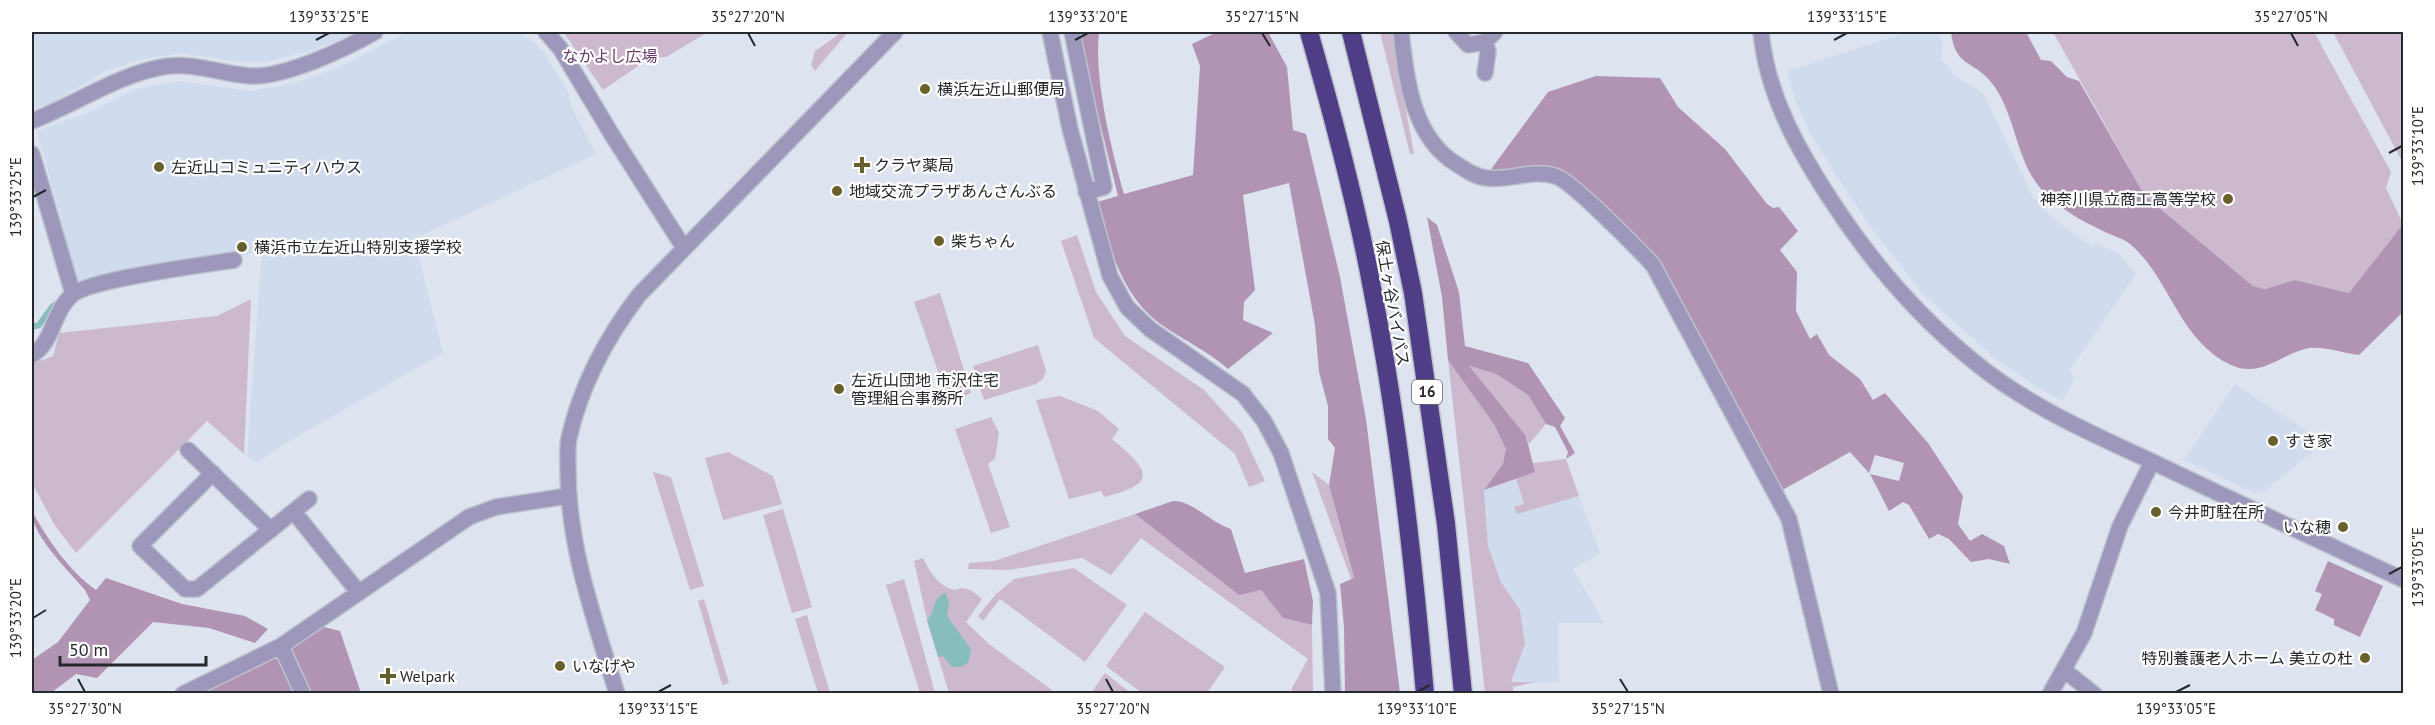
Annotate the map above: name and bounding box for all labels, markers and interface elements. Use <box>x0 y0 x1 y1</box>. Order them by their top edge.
text: 139°33'25"E <box>289 7 369 26</box>
text: 35°27'20"N <box>711 7 785 26</box>
text: 139°33'20"E <box>1048 7 1128 26</box>
text: 35°27'15"N <box>1225 7 1299 26</box>
text: 139°33'15"E <box>1807 7 1887 26</box>
text: 35°27'05"N <box>2254 7 2328 26</box>
park label: なかよし広場 <box>562 46 658 66</box>
place label: 横浜左近山郵便局 <box>937 79 1065 99</box>
marker: 横浜左近山郵便局 <box>918 82 932 96</box>
text: 139°33'10"E <box>2408 106 2427 186</box>
place label: クラヤ薬局 <box>874 155 954 175</box>
text: 139°33'25"E <box>6 157 25 237</box>
place label: 左近山コミュニティハウス <box>171 157 362 177</box>
marker: クラヤ薬局 <box>855 158 869 172</box>
marker: 左近山コミュニティハウス <box>152 160 166 174</box>
place label: 地域交流プラザあんさんぶる <box>849 181 1057 201</box>
marker: 地域交流プラザあんさんぶる <box>830 184 844 198</box>
place label: 神奈川県立商工高等学校 <box>2040 189 2216 209</box>
marker: 神奈川県立商工高等学校 <box>2221 192 2235 206</box>
place label: 柴ちゃん <box>951 231 1015 251</box>
marker: 柴ちゃん <box>932 234 946 248</box>
place label: 横浜市立左近山特別支援学校 <box>254 237 462 257</box>
street label: 保土ヶ谷バイパス <box>1372 238 1414 368</box>
marker: 横浜市立左近山特別支援学校 <box>235 240 249 254</box>
place label: 左近山団地 市沢住宅 管理組合事務所 <box>851 370 999 408</box>
road number: 16 <box>1412 380 1442 404</box>
marker: 左近山団地 市沢住宅 管理組合事務所 <box>832 382 846 396</box>
place label: すき家 <box>2285 431 2333 451</box>
marker: すき家 <box>2266 434 2280 448</box>
place label: 今井町駐在所 <box>2168 502 2264 522</box>
marker: 今井町駐在所 <box>2149 505 2163 519</box>
place label: いな穂 <box>2283 517 2331 537</box>
marker: いな穂 <box>2336 520 2350 534</box>
text: 139°33'05"E <box>2408 527 2427 607</box>
text: 139°33'20"E <box>6 578 25 658</box>
scale bar <box>60 629 206 667</box>
text: 50 m <box>69 638 108 661</box>
place label: 特別養護老人ホーム 美立の杜 <box>2141 648 2353 668</box>
marker: 特別養護老人ホーム 美立の杜 <box>2358 651 2372 665</box>
place label: いなげや <box>572 656 636 676</box>
marker: いなげや <box>553 659 567 673</box>
place label: Welpark <box>400 666 455 686</box>
marker: Welpark <box>381 669 395 683</box>
text: 35°27'30"N <box>48 699 122 718</box>
text: 139°33'15"E <box>618 699 698 718</box>
text: 35°27'20"N <box>1076 699 1150 718</box>
text: 139°33'10"E <box>1377 699 1457 718</box>
text: 35°27'15"N <box>1591 699 1665 718</box>
text: 139°33'05"E <box>2136 699 2216 718</box>

